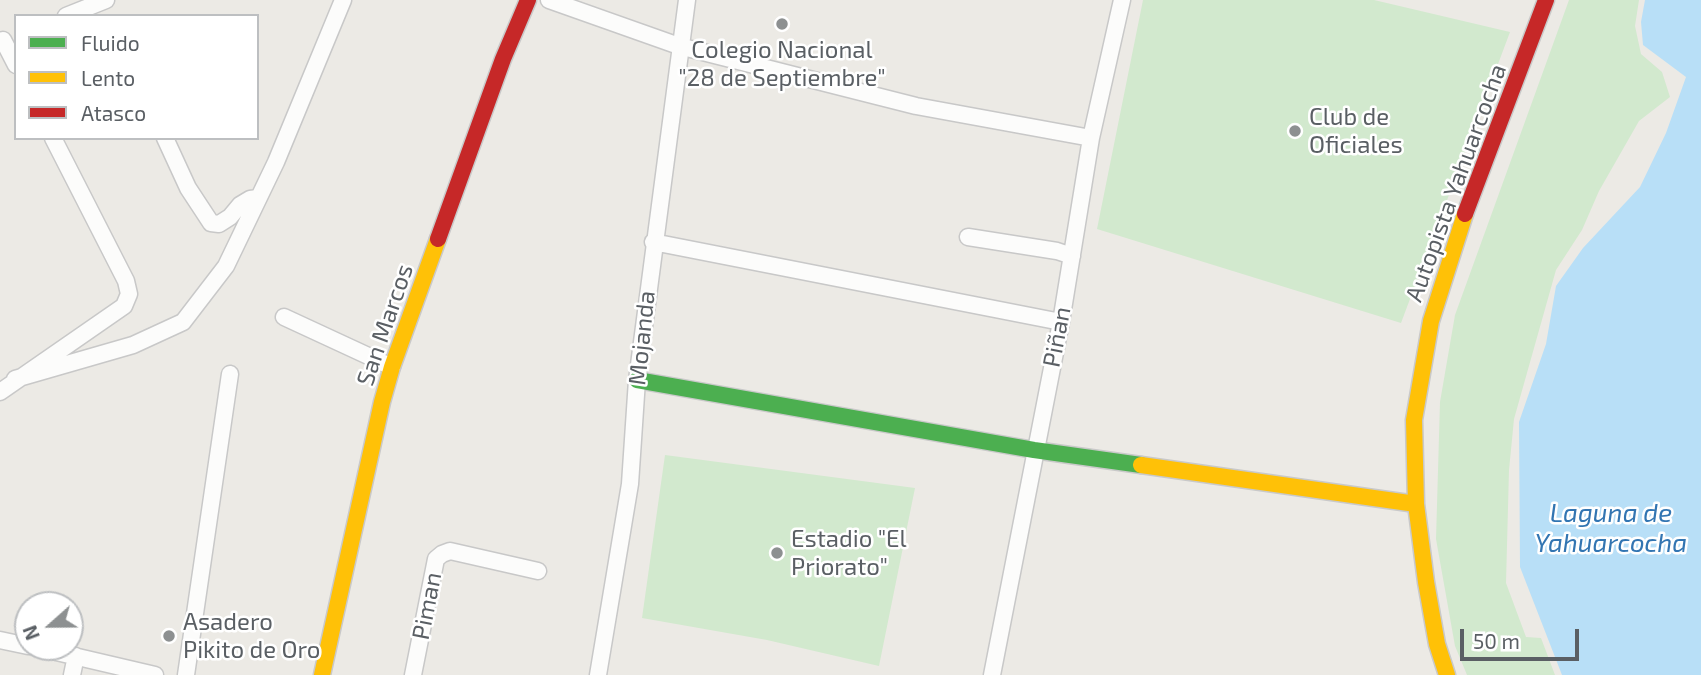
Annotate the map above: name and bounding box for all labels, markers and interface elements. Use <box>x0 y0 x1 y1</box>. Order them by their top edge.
legend <box>14 14 259 140</box>
marker: Colegio Nacional "28 de Septiembre" <box>774 16 790 32</box>
text: Fluido <box>81 30 140 55</box>
place label: Colegio Nacional "28 de Septiembre" <box>678 36 886 92</box>
street label: Autopista Yahuarcocha <box>1400 60 1512 306</box>
text: Lento <box>81 65 135 90</box>
text: Atasco <box>81 100 146 125</box>
place label: Club de Oficiales <box>1309 103 1403 159</box>
marker: Club de Oficiales <box>1287 123 1303 139</box>
street label: San Marcos <box>351 260 419 390</box>
street label: Mojanda <box>623 289 661 387</box>
street label: Piñan <box>1037 304 1077 370</box>
water label: Laguna de Yahuarcocha <box>1535 497 1687 558</box>
place label: Estadio "El Priorato" <box>791 525 907 581</box>
marker: Estadio "El Priorato" <box>769 545 785 561</box>
street label: Piman <box>406 570 448 642</box>
north arrow <box>14 591 84 661</box>
place label: Asadero Pikito de Oro <box>183 608 320 664</box>
scale bar <box>1463 616 1582 660</box>
text: N <box>18 622 44 644</box>
marker: Asadero Pikito de Oro <box>161 628 177 644</box>
text: 50 m <box>1473 628 1520 653</box>

